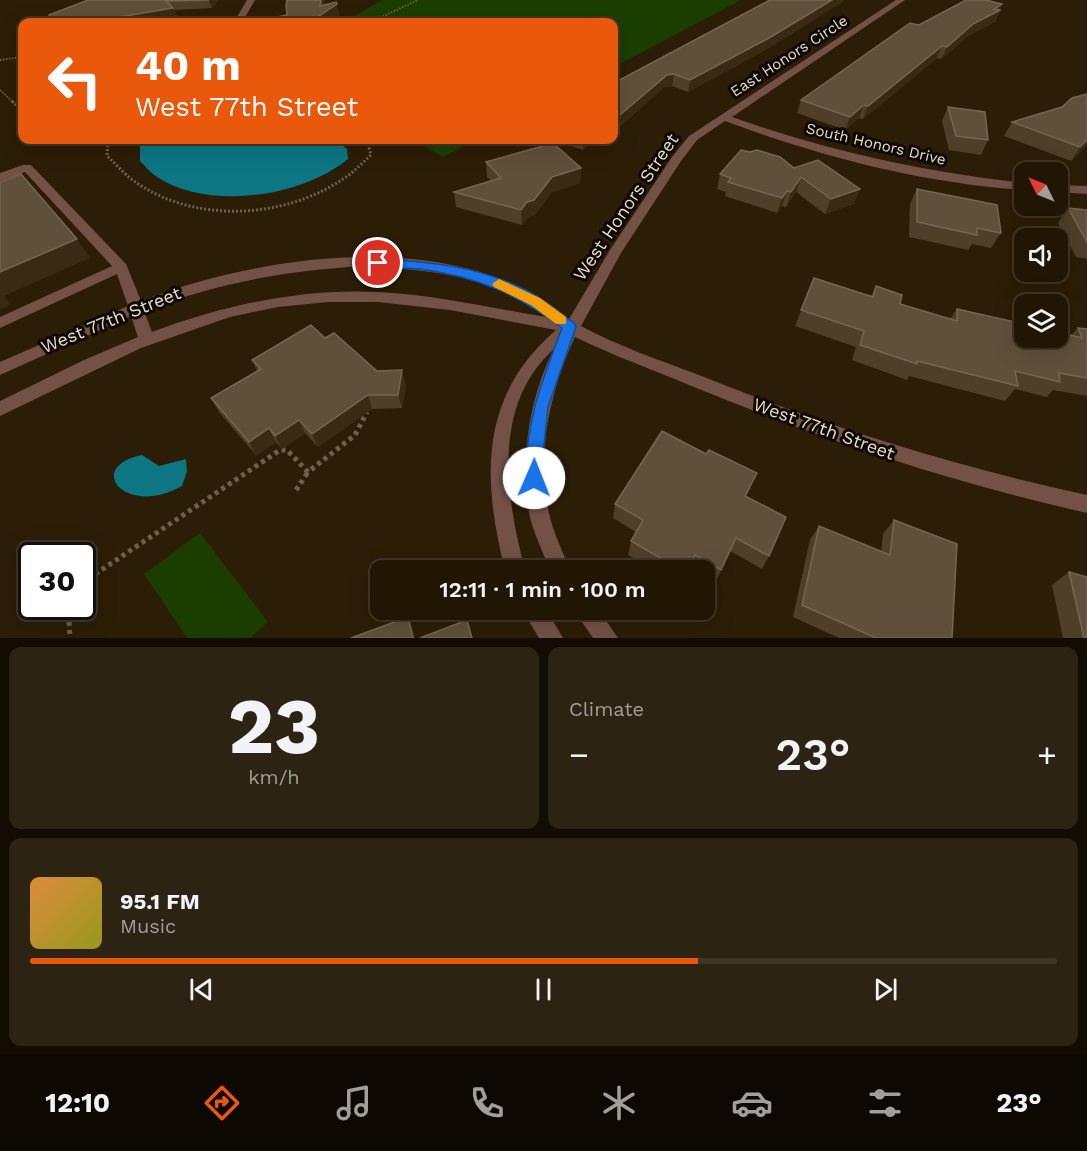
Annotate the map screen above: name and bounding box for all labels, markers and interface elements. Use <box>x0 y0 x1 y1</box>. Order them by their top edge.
street label: East Honors Circle <box>727 11 851 101</box>
text: 40 m <box>135 41 241 90</box>
icon: left <box>36 42 114 120</box>
text: West 77th Street <box>135 91 358 123</box>
street label: South Honors Drive <box>804 119 948 169</box>
street label: West Honors Street <box>569 129 683 284</box>
north arrow <box>1014 162 1068 216</box>
map controls <box>1014 162 1068 348</box>
button: sound <box>1014 228 1068 282</box>
pin <box>352 237 403 288</box>
icon: arrive <box>361 246 394 279</box>
street label: West 77th Street <box>38 282 184 357</box>
button: layers <box>1014 294 1068 348</box>
street label: West 77th Street <box>751 393 898 464</box>
position arrow <box>502 446 566 510</box>
speed limit sign: 30 <box>18 542 96 620</box>
text: 12:11 · 1 min · 100 m <box>440 577 645 602</box>
text: 23 <box>228 680 320 772</box>
text: Climate <box>569 697 644 721</box>
text: 23° <box>776 728 850 781</box>
text: − <box>569 735 589 774</box>
text: + <box>1037 735 1057 774</box>
text: km/h <box>248 765 300 789</box>
text: 95.1 FM <box>120 889 200 914</box>
text: Music <box>120 914 176 938</box>
icon: previous <box>185 973 218 1006</box>
icon: pause <box>527 973 560 1006</box>
icon: next <box>869 973 902 1006</box>
icon: directions <box>201 1082 243 1124</box>
icon: music <box>333 1082 375 1124</box>
icon: phone <box>466 1082 508 1124</box>
icon: climate <box>598 1082 640 1124</box>
icon: car <box>731 1082 773 1124</box>
icon: filters <box>864 1082 906 1124</box>
text: 12:10 <box>45 1087 110 1119</box>
text: 23° <box>996 1087 1042 1119</box>

